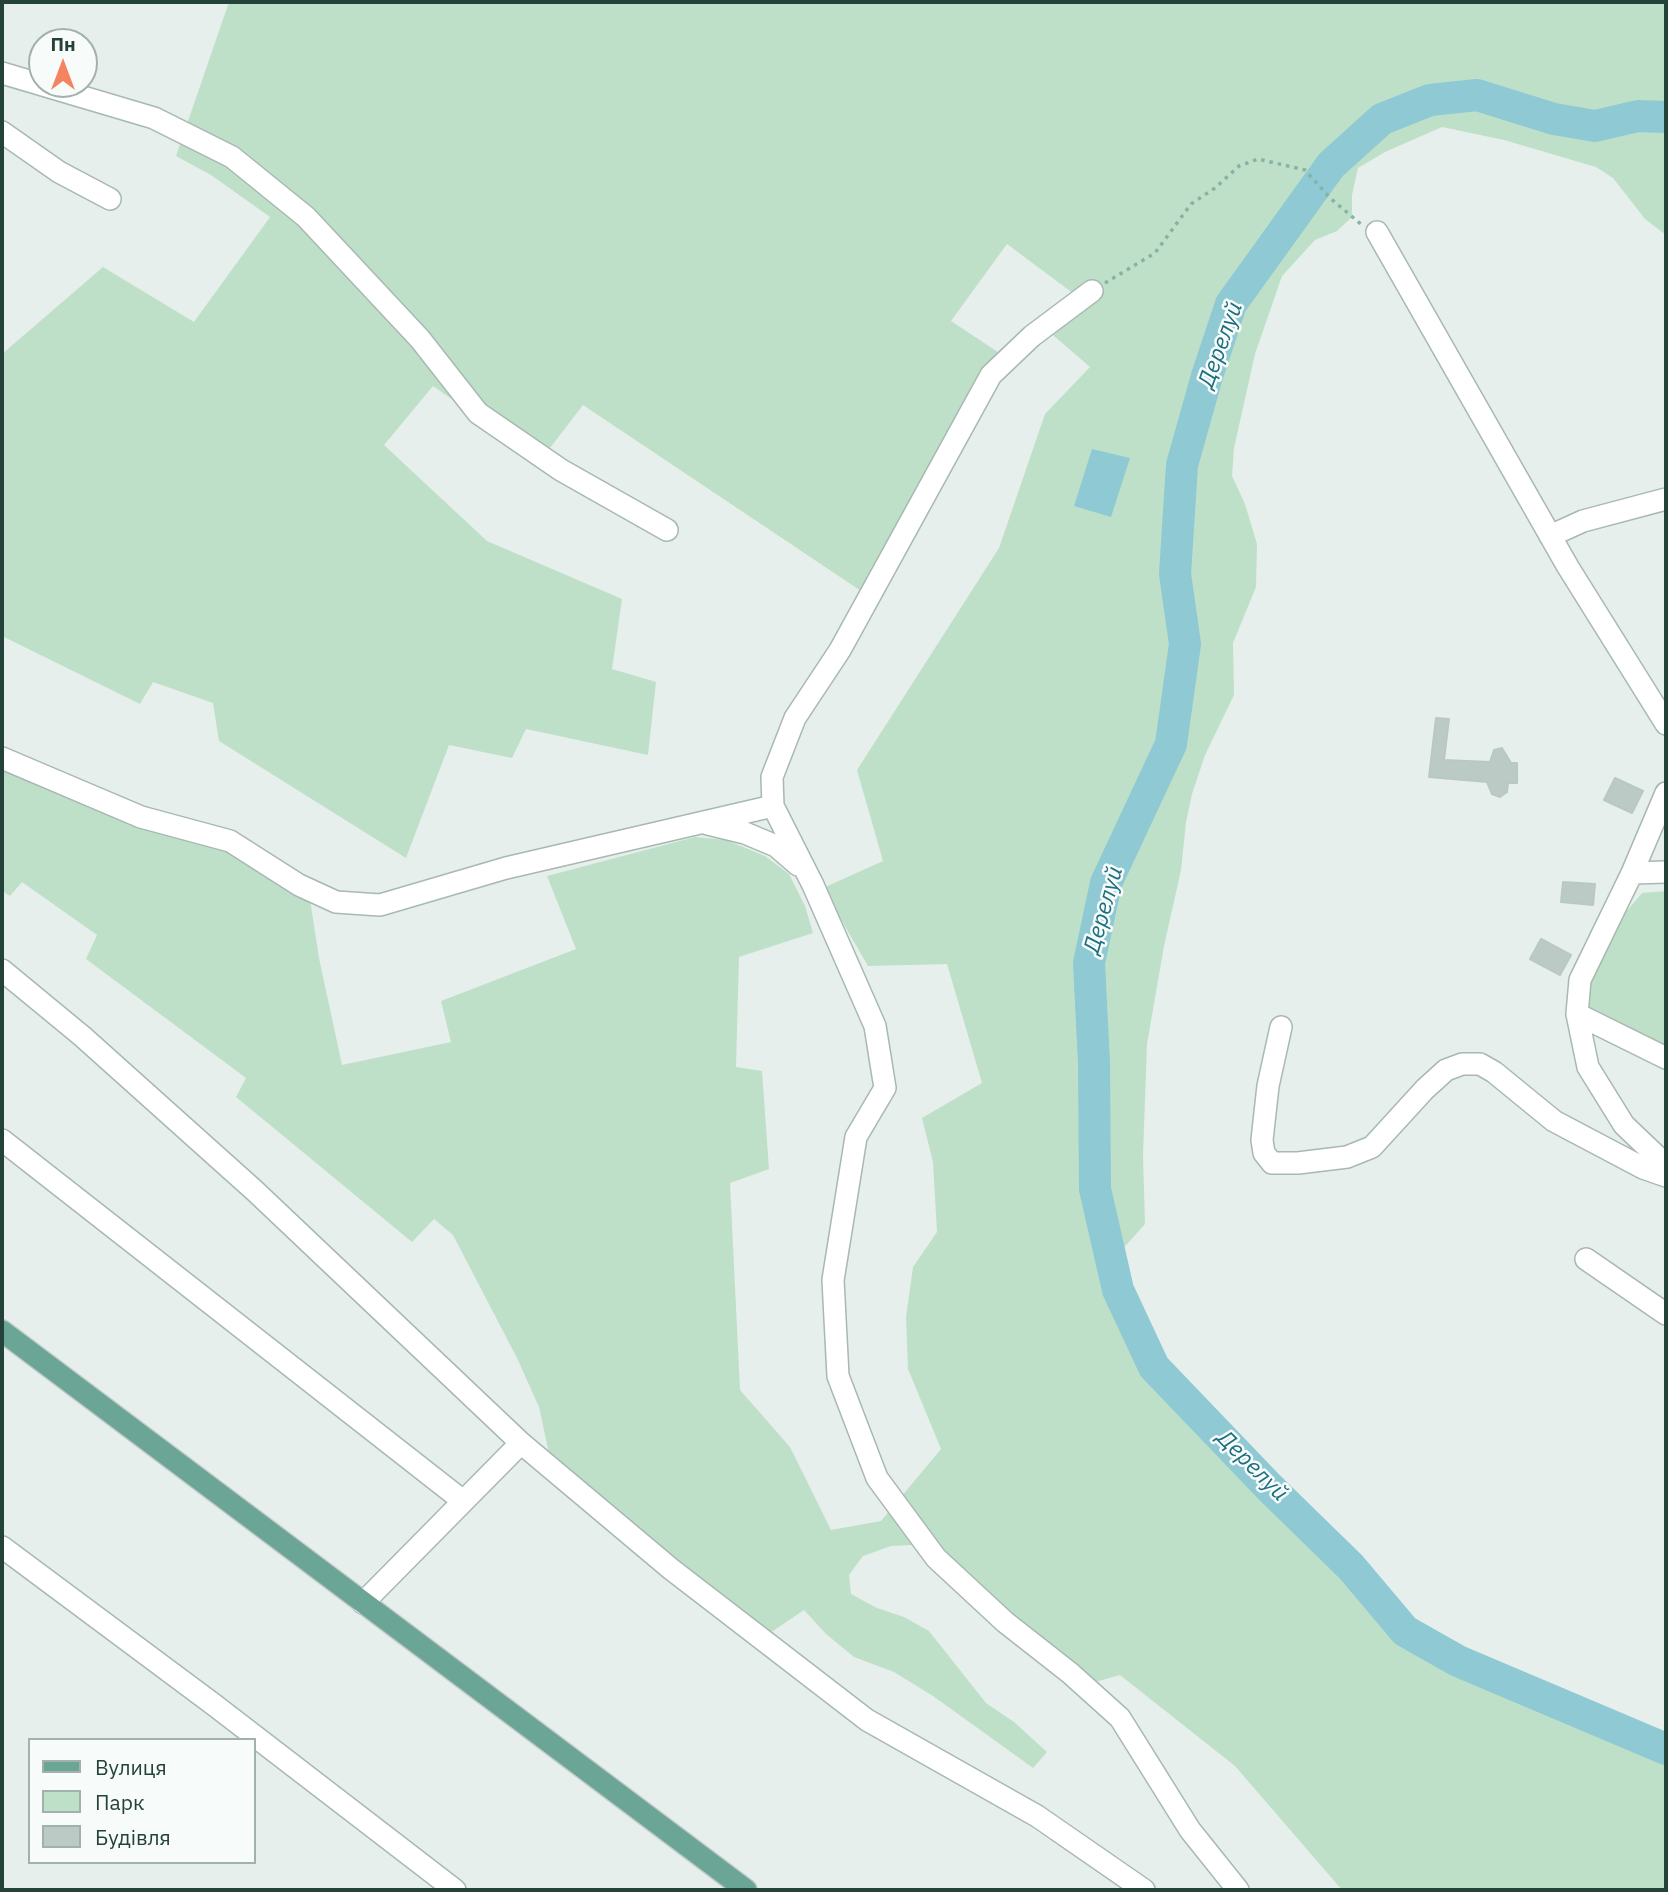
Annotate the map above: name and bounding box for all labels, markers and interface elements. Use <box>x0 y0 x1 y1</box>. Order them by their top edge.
north arrow <box>28 28 98 98</box>
text: Пн <box>50 32 76 56</box>
water label: Дерелуй <box>1193 298 1249 392</box>
water label: Дерелуй <box>1078 863 1130 957</box>
water label: Дерелуй <box>1211 1425 1293 1507</box>
legend <box>28 1738 256 1864</box>
text: Вулиця <box>95 1753 167 1781</box>
text: Парк <box>95 1788 145 1816</box>
text: Будівля <box>95 1823 171 1851</box>

